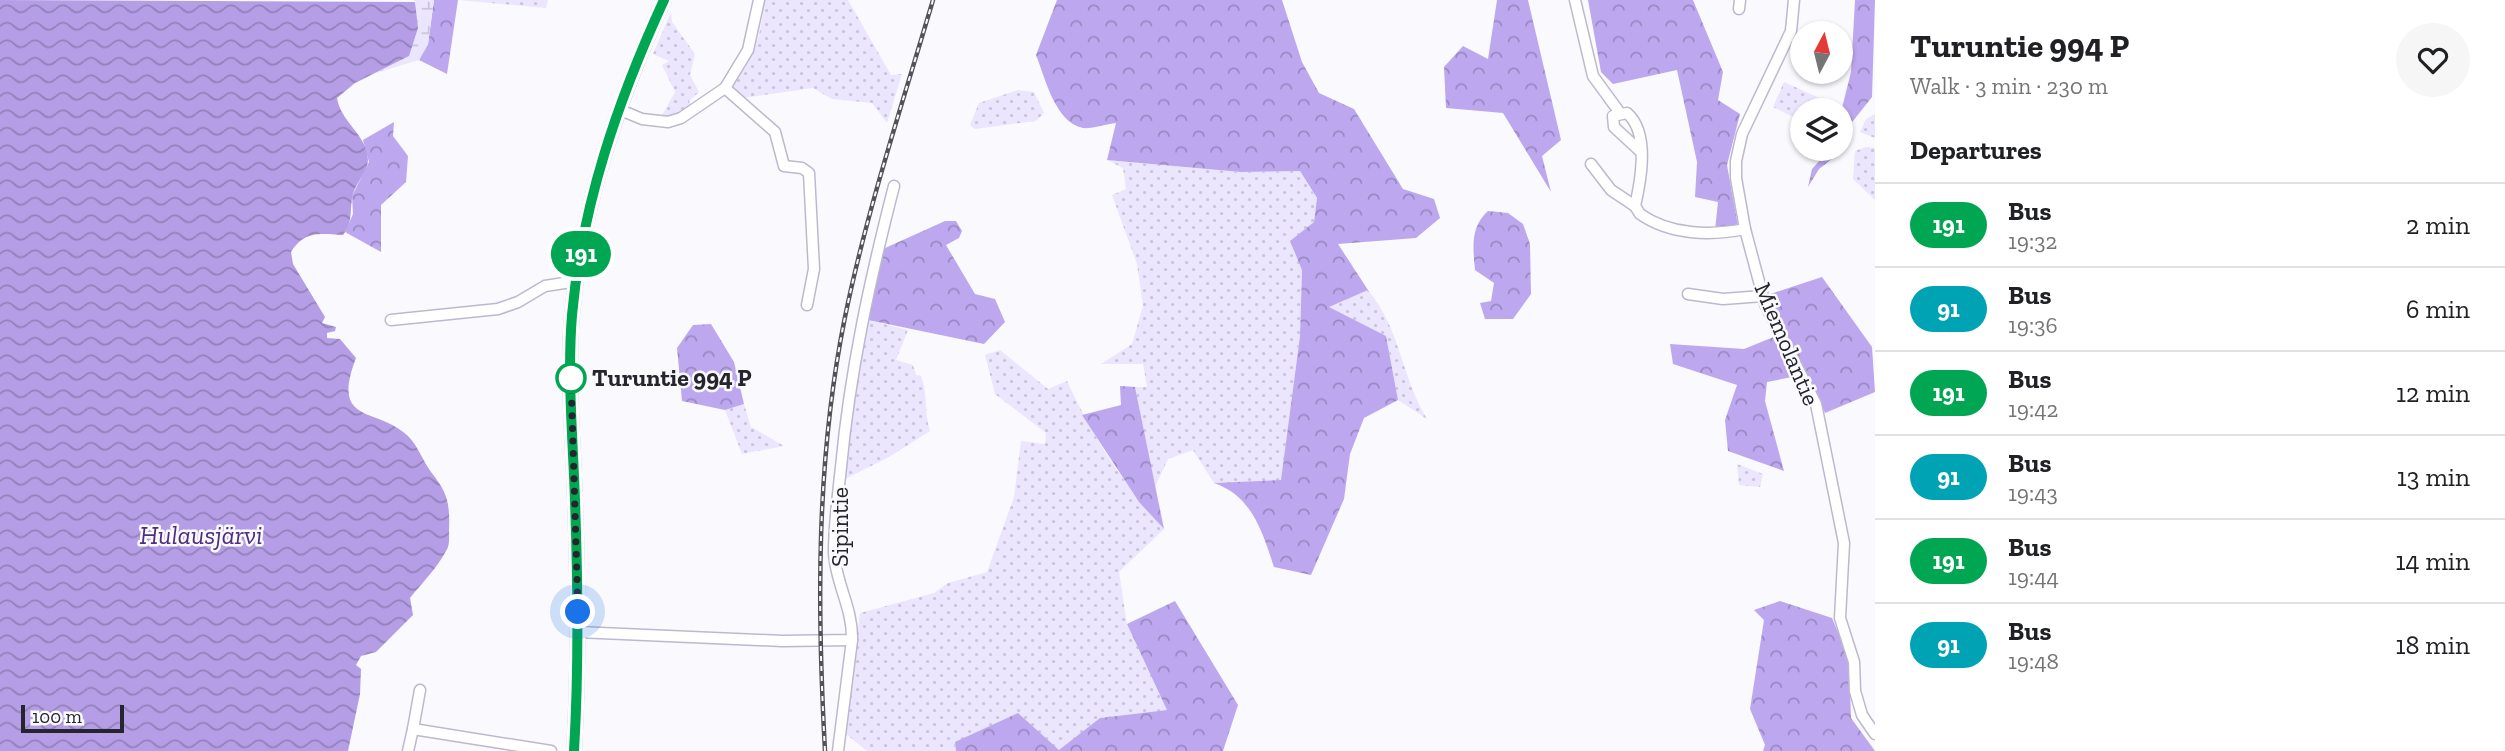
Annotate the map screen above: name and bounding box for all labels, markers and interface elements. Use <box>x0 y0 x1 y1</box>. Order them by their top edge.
north arrow <box>1790 21 1853 84</box>
map controls <box>1790 21 1853 161</box>
button: heart <box>2396 23 2470 97</box>
text: Turuntie 994 P <box>1910 26 2129 65</box>
text: Walk · 3 min · 230 m <box>1910 72 2108 100</box>
button: layers <box>1790 98 1853 161</box>
text: Departures <box>1910 134 2042 166</box>
text: Bus <box>2008 195 2051 227</box>
text: 2 min <box>2406 209 2470 241</box>
text: 191 <box>1932 210 1965 239</box>
text: 19:32 <box>2008 227 2057 255</box>
line badge: 191 <box>541 231 621 277</box>
text: 191 <box>565 239 597 268</box>
street label: Miemolantie <box>1749 278 1826 410</box>
text: Bus <box>2008 279 2051 311</box>
text: 6 min <box>2406 293 2470 325</box>
text: 91 <box>1937 294 1960 323</box>
text: 19:36 <box>2008 311 2058 339</box>
marker: Turuntie 994 P <box>556 363 586 393</box>
place label: Turuntie 994 P <box>592 363 752 392</box>
text: Bus <box>2008 363 2051 395</box>
text: 12 min <box>2396 377 2470 409</box>
text: 191 <box>1932 378 1965 407</box>
text: 19:42 <box>2008 395 2058 423</box>
text: Bus <box>2008 447 2051 479</box>
text: 13 min <box>2397 461 2470 493</box>
text: 91 <box>1937 462 1960 491</box>
text: 19:43 <box>2008 479 2058 507</box>
street label: Sipintie <box>825 487 854 567</box>
water label: Hulausjärvi <box>139 519 263 551</box>
text: Bus <box>2008 531 2051 563</box>
text: 14 min <box>2395 545 2470 577</box>
text: 191 <box>1932 546 1965 575</box>
text: 19:44 <box>2008 563 2059 591</box>
your location <box>560 594 595 629</box>
text: Bus <box>2008 615 2051 647</box>
text: 18 min <box>2395 629 2470 661</box>
text: 91 <box>1937 630 1960 659</box>
text: 19:48 <box>2008 647 2059 675</box>
scale bar <box>21 702 124 734</box>
text: 100 m <box>32 705 82 728</box>

